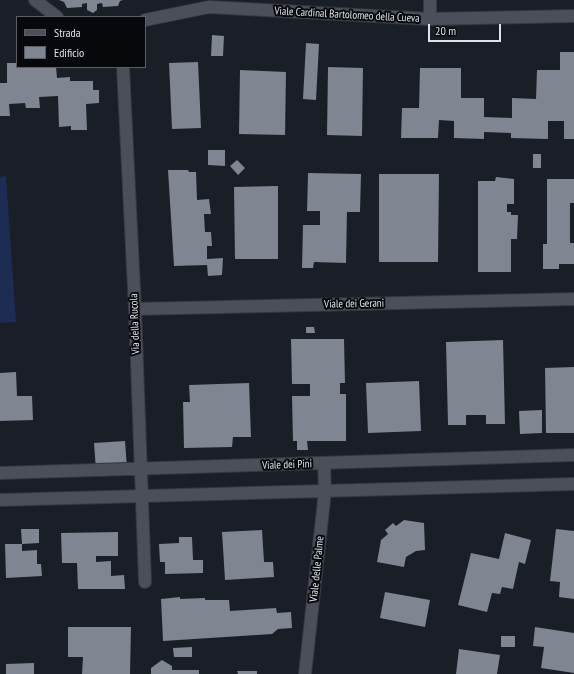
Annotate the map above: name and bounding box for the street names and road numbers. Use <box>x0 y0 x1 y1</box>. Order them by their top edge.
street label: Viale Cardinal Bartolomeo della Cueva <box>274 5 420 25</box>
street label: Via della Rucola <box>127 293 143 355</box>
street label: Viale dei Gerani <box>324 297 384 311</box>
street label: Viale dei Pini <box>262 458 312 472</box>
street label: Viale delle Palme <box>307 536 327 602</box>

